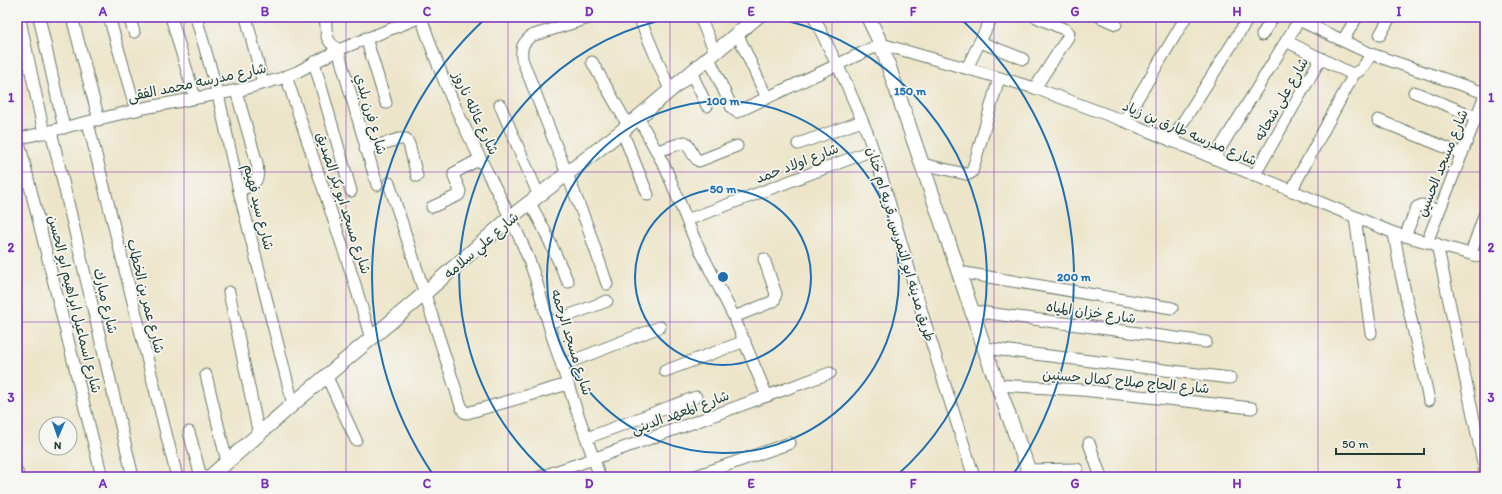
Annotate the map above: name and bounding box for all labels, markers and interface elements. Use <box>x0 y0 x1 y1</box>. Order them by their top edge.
text: A <box>98 4 108 19</box>
text: B <box>261 4 270 19</box>
text: C <box>423 4 432 19</box>
text: D <box>585 4 594 19</box>
text: E <box>747 4 755 19</box>
text: F <box>910 4 917 19</box>
text: G <box>1071 4 1080 19</box>
text: H <box>1233 4 1242 19</box>
text: I <box>1397 4 1402 19</box>
street label: شارع على شحاته <box>1251 54 1313 145</box>
street label: شارع مدرسه محمد الفقى <box>126 59 268 106</box>
street label: شارع عائله ناروز <box>448 68 502 158</box>
street label: شارع فرن بلدي <box>349 72 390 157</box>
text: 150 m <box>894 84 927 98</box>
text: 1 <box>8 90 14 105</box>
text: 1 <box>1488 90 1494 105</box>
text: 100 m <box>706 94 740 108</box>
street label: شارع مدرسه طارق بن زياد <box>1120 97 1260 170</box>
street label: شارع مسجد الحسين <box>1413 107 1473 220</box>
street label: شارع مسجد ابو بكر الصديق <box>312 130 375 277</box>
street label: شارع اولاد حمد <box>753 140 842 188</box>
street label: طريق مدينه ابو النمرس, قريه ام خنان <box>861 145 938 344</box>
street label: شارع سيد فهيم <box>238 162 277 252</box>
text: 50 m <box>710 182 737 196</box>
street label: شارع علي سلامه <box>440 208 525 286</box>
street label: شارع اسماعيل ابراهيم ابو الحسن <box>42 213 105 395</box>
street label: شارع عمر بن الخطاب <box>122 237 168 355</box>
text: 2 <box>8 240 15 255</box>
text: 2 <box>1488 240 1495 255</box>
street label: شارع مبارك <box>89 267 121 336</box>
centre of rings <box>716 270 730 284</box>
text: 200 m <box>1057 270 1092 284</box>
street label: شارع مسجد الرحمه <box>546 287 596 398</box>
street label: شارع خزان المياه <box>1045 298 1137 328</box>
street label: شارع الحاج صلاح كمال حسنين <box>1042 366 1210 398</box>
street label: شارع المعهد الدينى <box>629 387 732 439</box>
text: 3 <box>7 390 15 405</box>
text: 3 <box>1487 390 1495 405</box>
north arrow <box>38 416 78 456</box>
scale bar <box>1336 430 1424 456</box>
text: 50 m <box>1342 437 1368 451</box>
text: N <box>54 439 62 452</box>
text: A <box>98 476 108 491</box>
text: B <box>261 476 270 491</box>
text: C <box>423 476 432 491</box>
text: D <box>585 476 594 491</box>
text: E <box>747 476 755 491</box>
text: F <box>910 476 917 491</box>
text: G <box>1071 476 1080 491</box>
text: H <box>1233 476 1242 491</box>
text: I <box>1397 476 1402 491</box>

